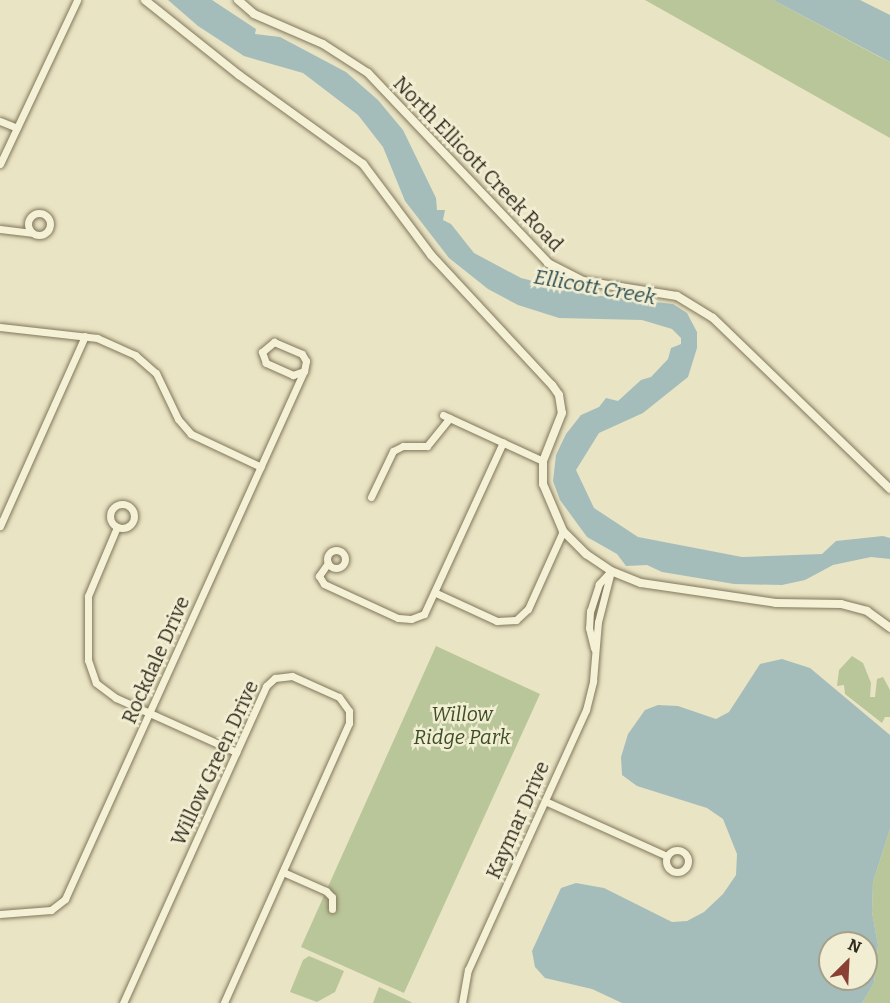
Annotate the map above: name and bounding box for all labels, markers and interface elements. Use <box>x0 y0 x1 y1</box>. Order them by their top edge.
street label: North Ellicott Creek Road <box>388 71 568 257</box>
water label: Ellicott Creek <box>532 264 658 310</box>
street label: Rockdale Drive <box>117 592 195 728</box>
street label: Willow Green Drive <box>166 677 264 849</box>
park label: Willow Ridge Park <box>413 702 511 749</box>
street label: Kaymar Drive <box>481 757 555 883</box>
north arrow <box>818 931 878 991</box>
text: N <box>845 935 864 957</box>

